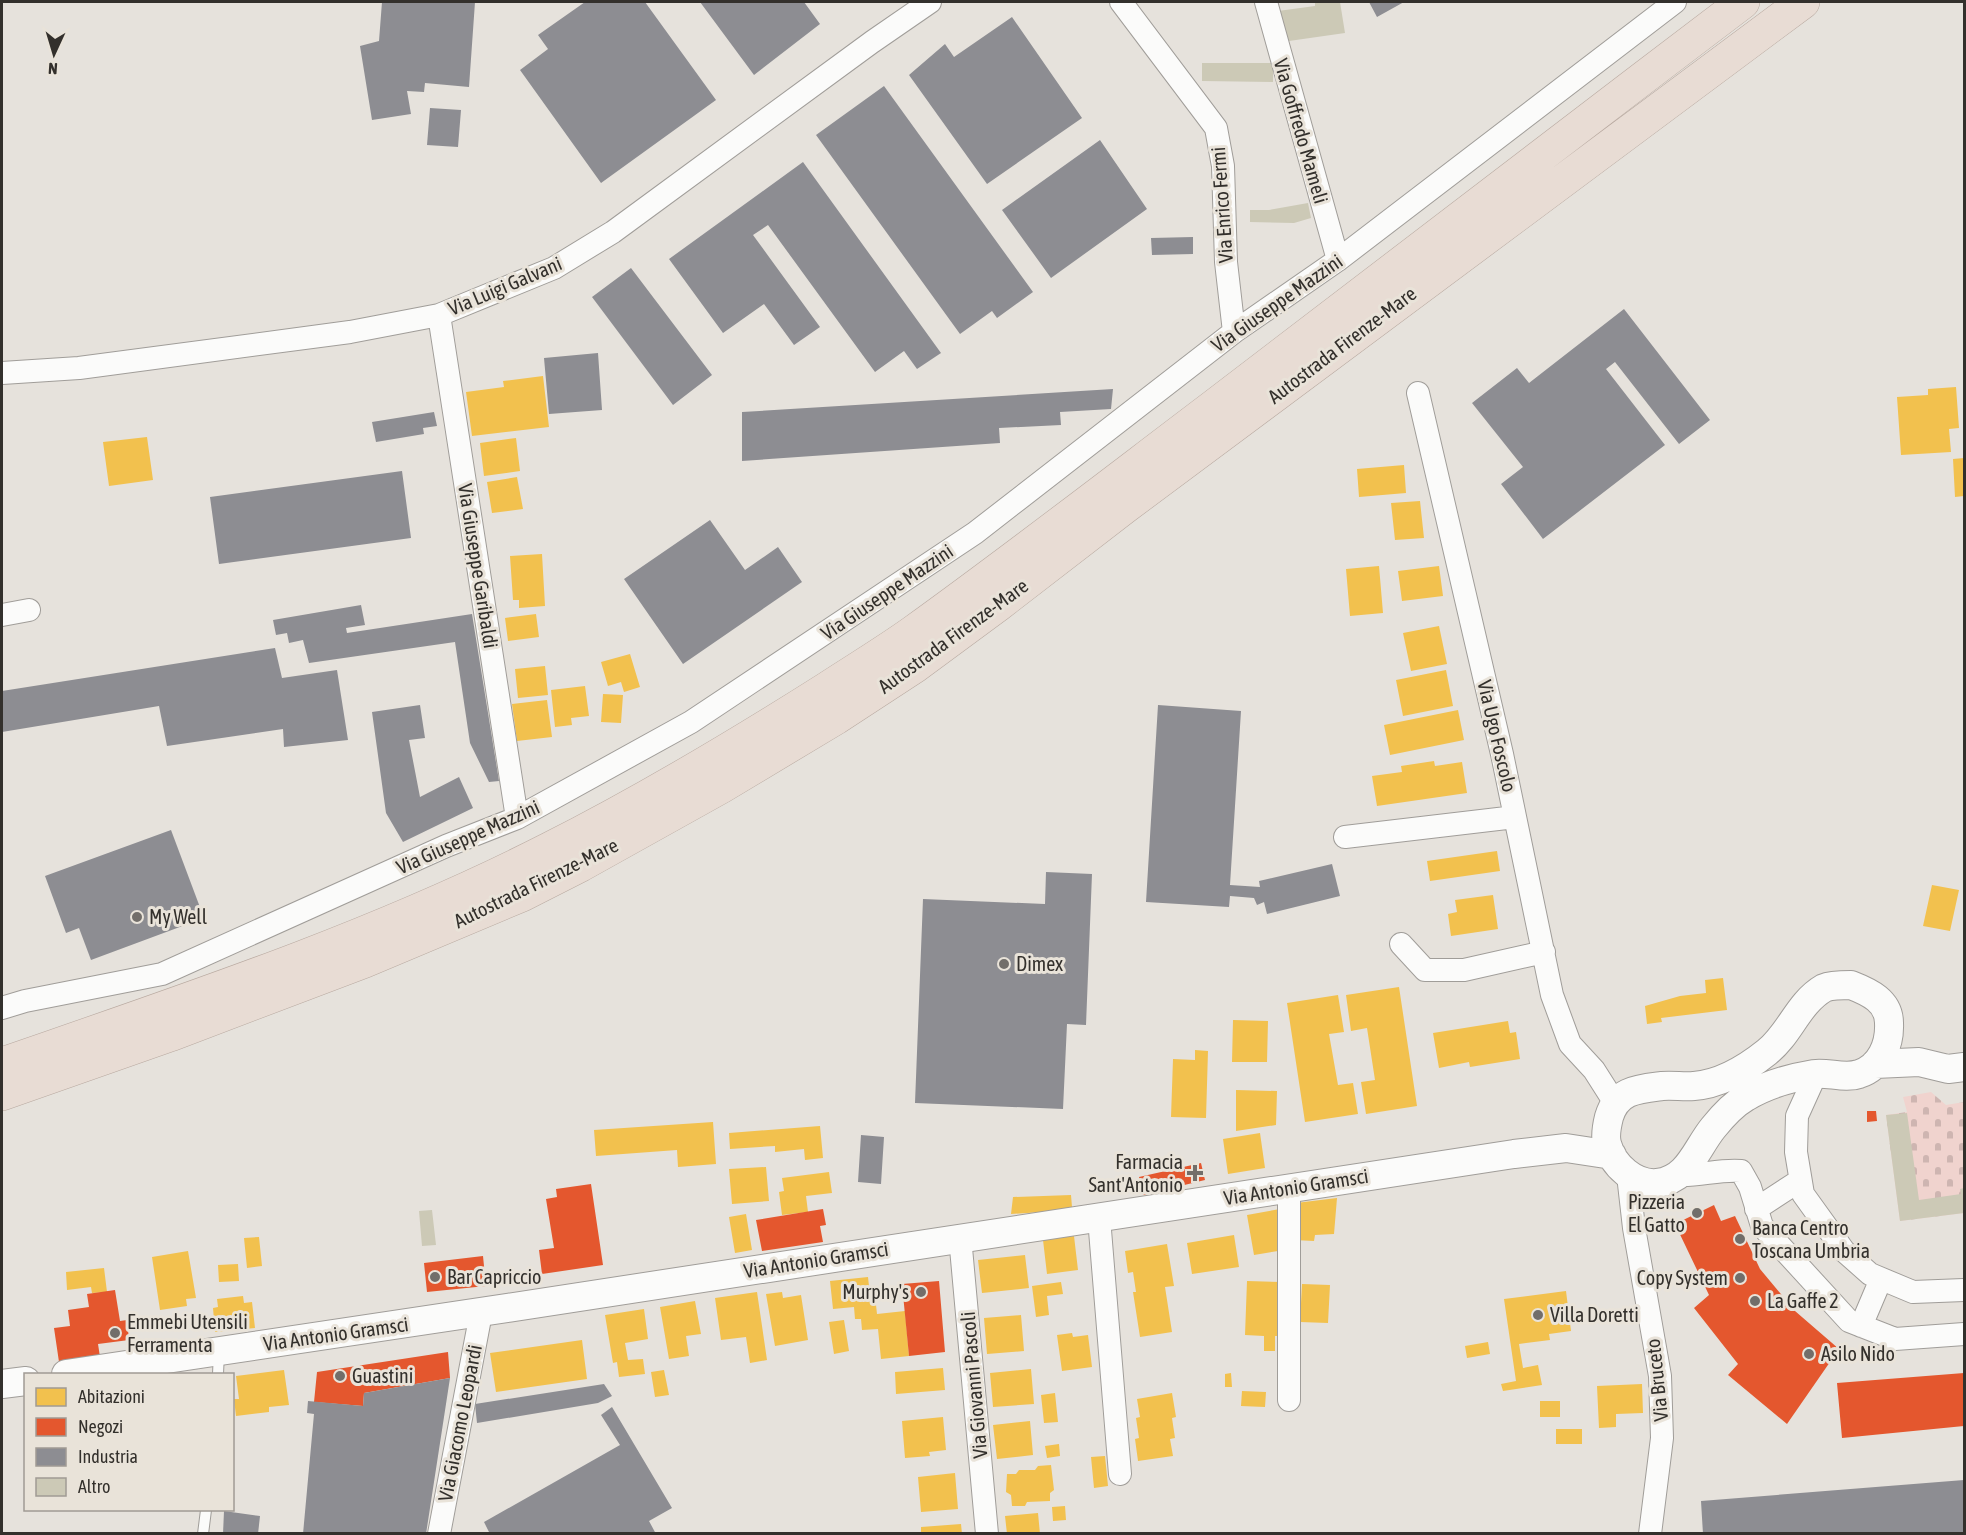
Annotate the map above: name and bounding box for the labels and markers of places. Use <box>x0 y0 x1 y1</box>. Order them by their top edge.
place label: My Well <box>149 905 208 928</box>
marker: My Well <box>130 910 144 924</box>
place label: Dimex <box>1016 952 1063 975</box>
marker: Dimex <box>997 957 1011 971</box>
place label: Farmacia Sant'Antonio <box>1088 1150 1183 1196</box>
marker: Farmacia Sant'Antonio <box>1188 1166 1202 1180</box>
place label: Pizzeria El Gatto <box>1628 1190 1685 1236</box>
marker: Pizzeria El Gatto <box>1690 1206 1704 1220</box>
place label: Banca Centro Toscana Umbria <box>1752 1216 1870 1262</box>
marker: Banca Centro Toscana Umbria <box>1733 1232 1747 1246</box>
place label: Bar Capriccio <box>447 1265 542 1288</box>
place label: Copy System <box>1637 1266 1728 1289</box>
marker: Bar Capriccio <box>428 1270 442 1284</box>
marker: Copy System <box>1733 1271 1747 1285</box>
place label: Murphy's <box>842 1280 909 1303</box>
marker: Murphy's <box>914 1285 928 1299</box>
place label: La Gaffe 2 <box>1767 1289 1839 1312</box>
marker: La Gaffe 2 <box>1748 1294 1762 1308</box>
place label: Villa Doretti <box>1550 1303 1639 1326</box>
marker: Villa Doretti <box>1531 1308 1545 1322</box>
place label: Emmebi Utensili Ferramenta <box>127 1310 248 1356</box>
marker: Emmebi Utensili Ferramenta <box>108 1326 122 1340</box>
place label: Asilo Nido <box>1821 1342 1895 1365</box>
marker: Asilo Nido <box>1802 1347 1816 1361</box>
place label: Guastini <box>352 1364 413 1387</box>
marker: Guastini <box>333 1369 347 1383</box>

